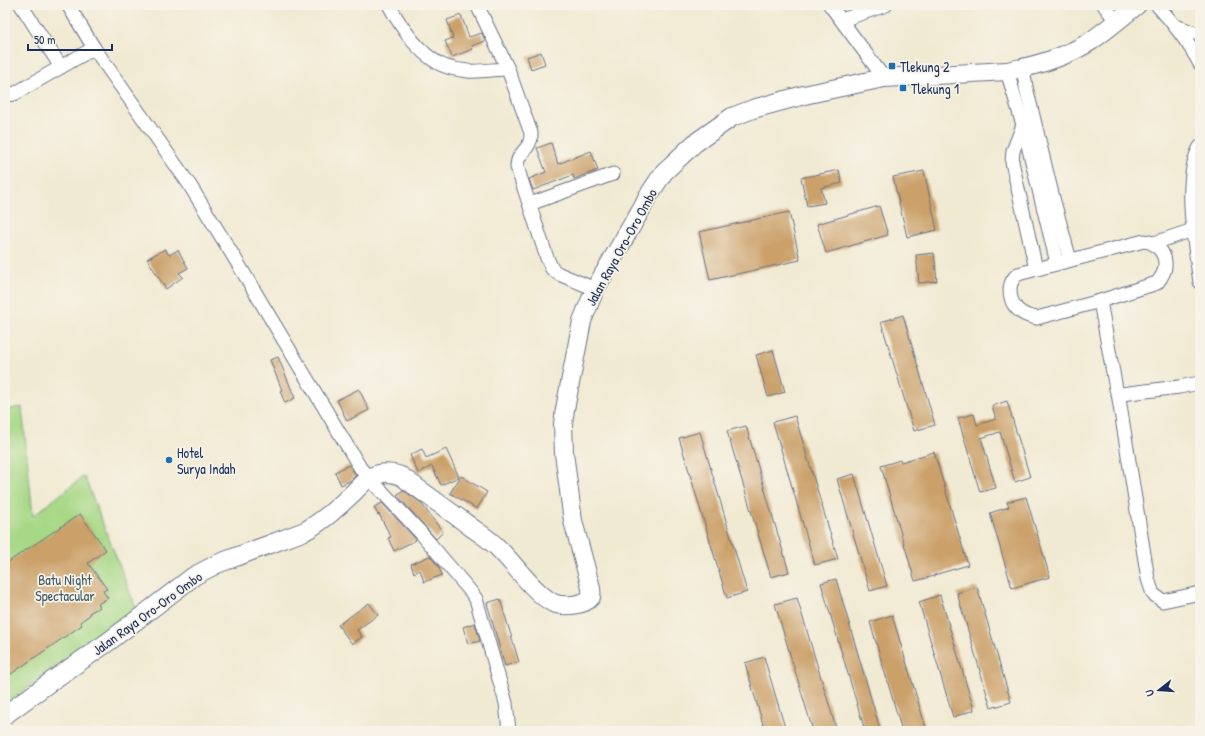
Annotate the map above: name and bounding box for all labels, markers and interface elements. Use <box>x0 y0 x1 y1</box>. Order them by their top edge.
scale bar <box>28 26 112 52</box>
text: 50 m <box>34 31 55 48</box>
place label: Tlekung 2 <box>900 57 950 77</box>
marker: Tlekung 2 <box>887 61 897 71</box>
place label: Tlekung 1 <box>911 79 959 99</box>
marker: Tlekung 1 <box>898 83 908 93</box>
street label: Jalan Raya Oro-Oro Ombo <box>581 185 662 309</box>
place label: Hotel Surya Indah <box>177 443 236 479</box>
marker: Hotel Surya Indah <box>164 455 174 465</box>
street label: Jalan Raya Oro-Oro Ombo <box>88 567 207 660</box>
park label: Batu Night Spectacular <box>35 570 95 606</box>
north arrow <box>1139 670 1179 710</box>
text: U <box>1142 688 1157 698</box>

